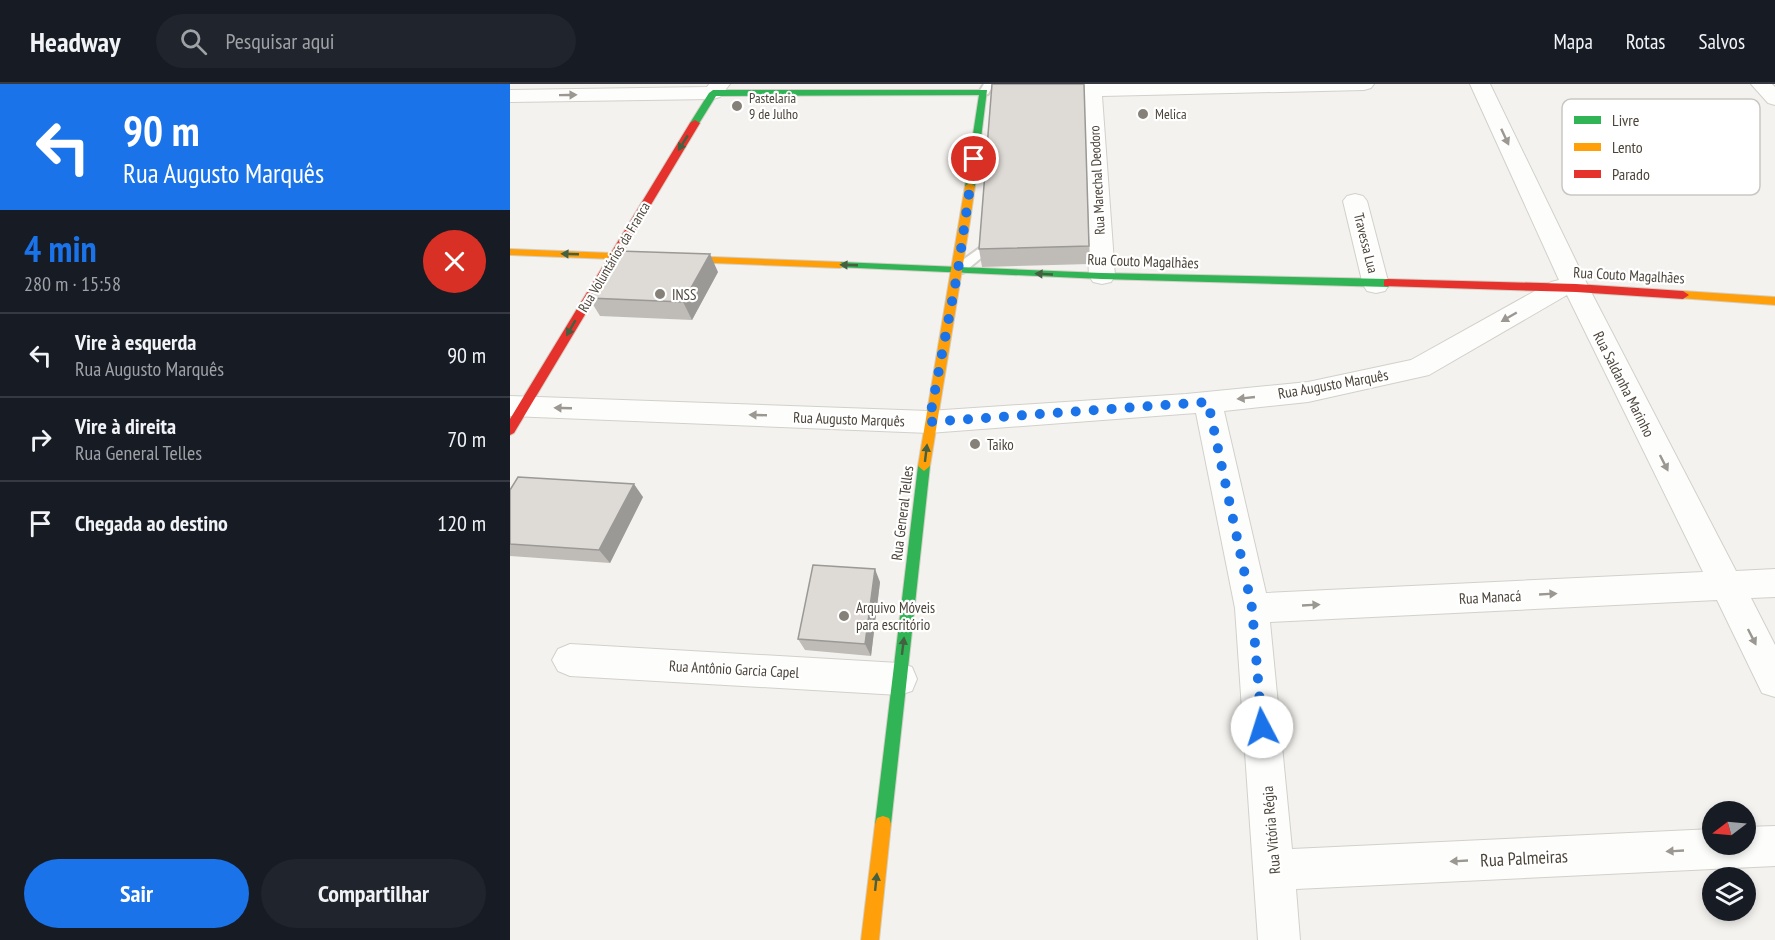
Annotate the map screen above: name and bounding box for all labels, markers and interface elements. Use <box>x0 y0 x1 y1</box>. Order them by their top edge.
search box <box>156 14 576 68</box>
text: Headway <box>30 23 120 60</box>
icon: search <box>177 25 210 58</box>
text: Pesquisar aqui <box>225 27 335 55</box>
text: Mapa <box>1553 28 1593 55</box>
text: Rotas <box>1626 28 1665 55</box>
text: Salvos <box>1698 28 1745 55</box>
place label: Pastelaria 9 de Julho <box>749 89 798 123</box>
one-way arrow <box>559 90 578 100</box>
marker: Pastelaria 9 de Julho <box>730 99 744 113</box>
legend <box>1562 99 1760 195</box>
text: 90 m <box>123 103 200 158</box>
place label: Melica <box>1155 105 1187 123</box>
marker: Melica <box>1136 107 1150 121</box>
icon: left <box>24 108 102 186</box>
text: Livre <box>1612 110 1639 130</box>
street label: Rua Marechal Deodoro <box>1085 125 1109 235</box>
one-way arrow <box>1500 128 1509 145</box>
pin <box>948 133 999 184</box>
one-way arrow <box>677 135 688 151</box>
text: Lento <box>1612 137 1643 157</box>
icon: arrive <box>957 142 990 175</box>
text: Rua Augusto Marquês <box>123 156 324 190</box>
text: Parado <box>1612 164 1650 184</box>
street label: Rua Voluntários da Franca <box>574 199 654 315</box>
street label: Travessa Lua <box>1350 211 1382 275</box>
text: 4 min <box>24 225 97 272</box>
button: close <box>423 230 486 293</box>
one-way arrow <box>561 250 580 259</box>
street label: Rua Couto Magalhães <box>1087 250 1199 272</box>
one-way arrow <box>839 261 858 270</box>
street label: Rua Couto Magalhães <box>1573 263 1685 287</box>
one-way arrow <box>1034 269 1053 278</box>
text: 280 m · 15:58 <box>24 271 121 297</box>
place label: INSS <box>672 285 696 304</box>
marker: INSS <box>653 287 667 301</box>
one-way arrow <box>1501 311 1517 322</box>
one-way arrow <box>566 320 576 337</box>
text: Vire à esquerda <box>75 328 196 356</box>
street label: Rua Saldanha Marinho <box>1589 328 1659 440</box>
icon: left <box>24 339 57 372</box>
text: 90 m <box>447 341 486 369</box>
text: Rua Augusto Marquês <box>75 356 224 382</box>
street label: Rua Augusto Marquês <box>1276 365 1390 403</box>
one-way arrow <box>1237 393 1256 403</box>
one-way arrow <box>554 403 573 412</box>
street label: Rua Augusto Marquês <box>793 408 905 430</box>
one-way arrow <box>749 411 768 420</box>
text: Vire à direita <box>75 412 176 440</box>
icon: right <box>24 423 57 456</box>
text: 70 m <box>447 425 486 453</box>
place label: Taiko <box>987 435 1014 454</box>
marker: Taiko <box>968 437 982 451</box>
text: Rua General Telles <box>75 440 202 466</box>
one-way arrow <box>921 443 930 462</box>
one-way arrow <box>1659 455 1669 472</box>
street label: Rua General Telles <box>887 465 917 561</box>
icon: arrive <box>24 507 57 540</box>
text: Chegada ao destino <box>75 509 228 537</box>
text: 120 m <box>437 509 486 537</box>
street label: Rua Manacá <box>1458 586 1522 608</box>
one-way arrow <box>1538 590 1557 599</box>
place label: Arquivo Móveis para escritório <box>856 598 935 634</box>
one-way arrow <box>1301 601 1320 610</box>
marker: Arquivo Móveis para escritório <box>837 609 851 623</box>
one-way arrow <box>1748 628 1757 645</box>
one-way arrow <box>898 637 907 656</box>
street label: Rua Antônio Garcia Capel <box>668 656 800 682</box>
position arrow <box>1230 695 1294 759</box>
street label: Rua Vitória Régia <box>1258 785 1284 875</box>
north arrow <box>1702 801 1756 855</box>
map controls <box>1702 801 1756 921</box>
street label: Rua Palmeiras <box>1480 844 1568 872</box>
one-way arrow <box>1665 847 1684 856</box>
one-way arrow <box>1449 856 1468 866</box>
button: Sair <box>24 859 249 928</box>
button: Compartilhar <box>261 859 486 928</box>
button: layers <box>1702 867 1756 921</box>
one-way arrow <box>871 872 881 891</box>

